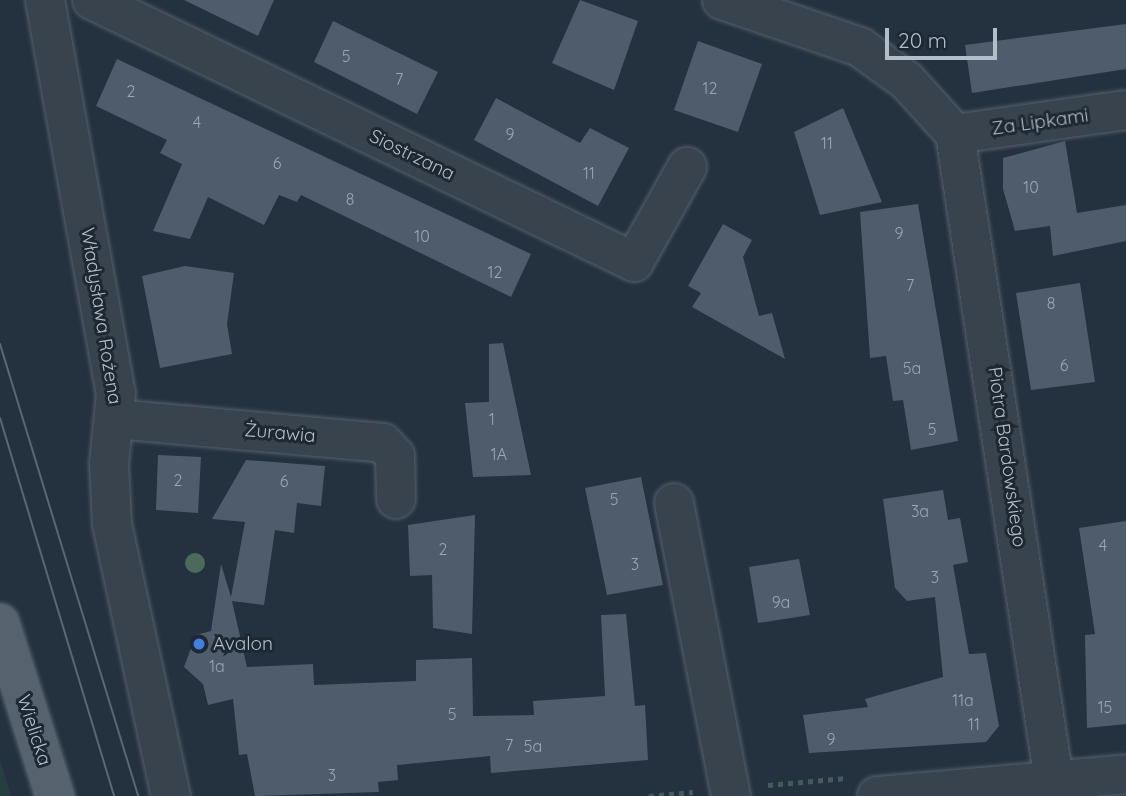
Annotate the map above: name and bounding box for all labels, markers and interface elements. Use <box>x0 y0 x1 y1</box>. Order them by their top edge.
scale bar <box>888 14 1000 58</box>
text: 20 m <box>898 27 947 53</box>
house number: 5 <box>342 46 350 66</box>
house number: 7 <box>395 69 403 89</box>
house number: 12 <box>703 78 717 98</box>
house number: 2 <box>127 81 135 101</box>
street label: Za Lipkami <box>990 104 1090 140</box>
house number: 4 <box>193 112 201 132</box>
house number: 9 <box>506 124 514 144</box>
street label: Siostrzana <box>366 125 458 185</box>
house number: 11 <box>821 133 833 153</box>
house number: 6 <box>273 153 281 173</box>
house number: 11 <box>583 163 595 183</box>
house number: 10 <box>1023 177 1039 197</box>
house number: 8 <box>346 189 354 209</box>
house number: 9 <box>895 223 903 243</box>
street label: Władysława Rożena <box>76 226 126 406</box>
house number: 10 <box>414 226 430 246</box>
house number: 12 <box>488 262 502 282</box>
house number: 7 <box>906 275 914 295</box>
house number: 8 <box>1047 293 1055 313</box>
house number: 6 <box>1060 355 1068 375</box>
house number: 5a <box>903 358 921 378</box>
street label: Piotra Bardowskiego <box>983 365 1031 549</box>
house number: 1 <box>489 409 495 429</box>
street label: Żurawia <box>243 419 317 447</box>
house number: 5 <box>928 419 936 439</box>
house number: 1A <box>491 444 507 464</box>
house number: 2 <box>174 470 182 490</box>
house number: 6 <box>280 471 288 491</box>
house number: 5 <box>610 489 618 509</box>
house number: 3a <box>911 501 929 521</box>
house number: 4 <box>1099 535 1107 555</box>
house number: 2 <box>439 539 447 559</box>
house number: 3 <box>631 554 639 574</box>
house number: 3 <box>931 567 939 587</box>
house number: 9a <box>772 592 790 612</box>
place label: Avalon <box>213 633 273 655</box>
marker: Avalon <box>191 636 207 652</box>
house number: 1a <box>209 656 225 676</box>
house number: 11a <box>952 690 974 710</box>
street label: Wielicka <box>12 692 56 768</box>
house number: 15 <box>1098 697 1112 717</box>
house number: 5 <box>448 704 456 724</box>
house number: 11 <box>968 714 980 734</box>
house number: 9 <box>827 729 835 749</box>
house number: 7 <box>505 735 513 755</box>
house number: 5a <box>524 736 542 756</box>
house number: 3 <box>328 765 336 785</box>

